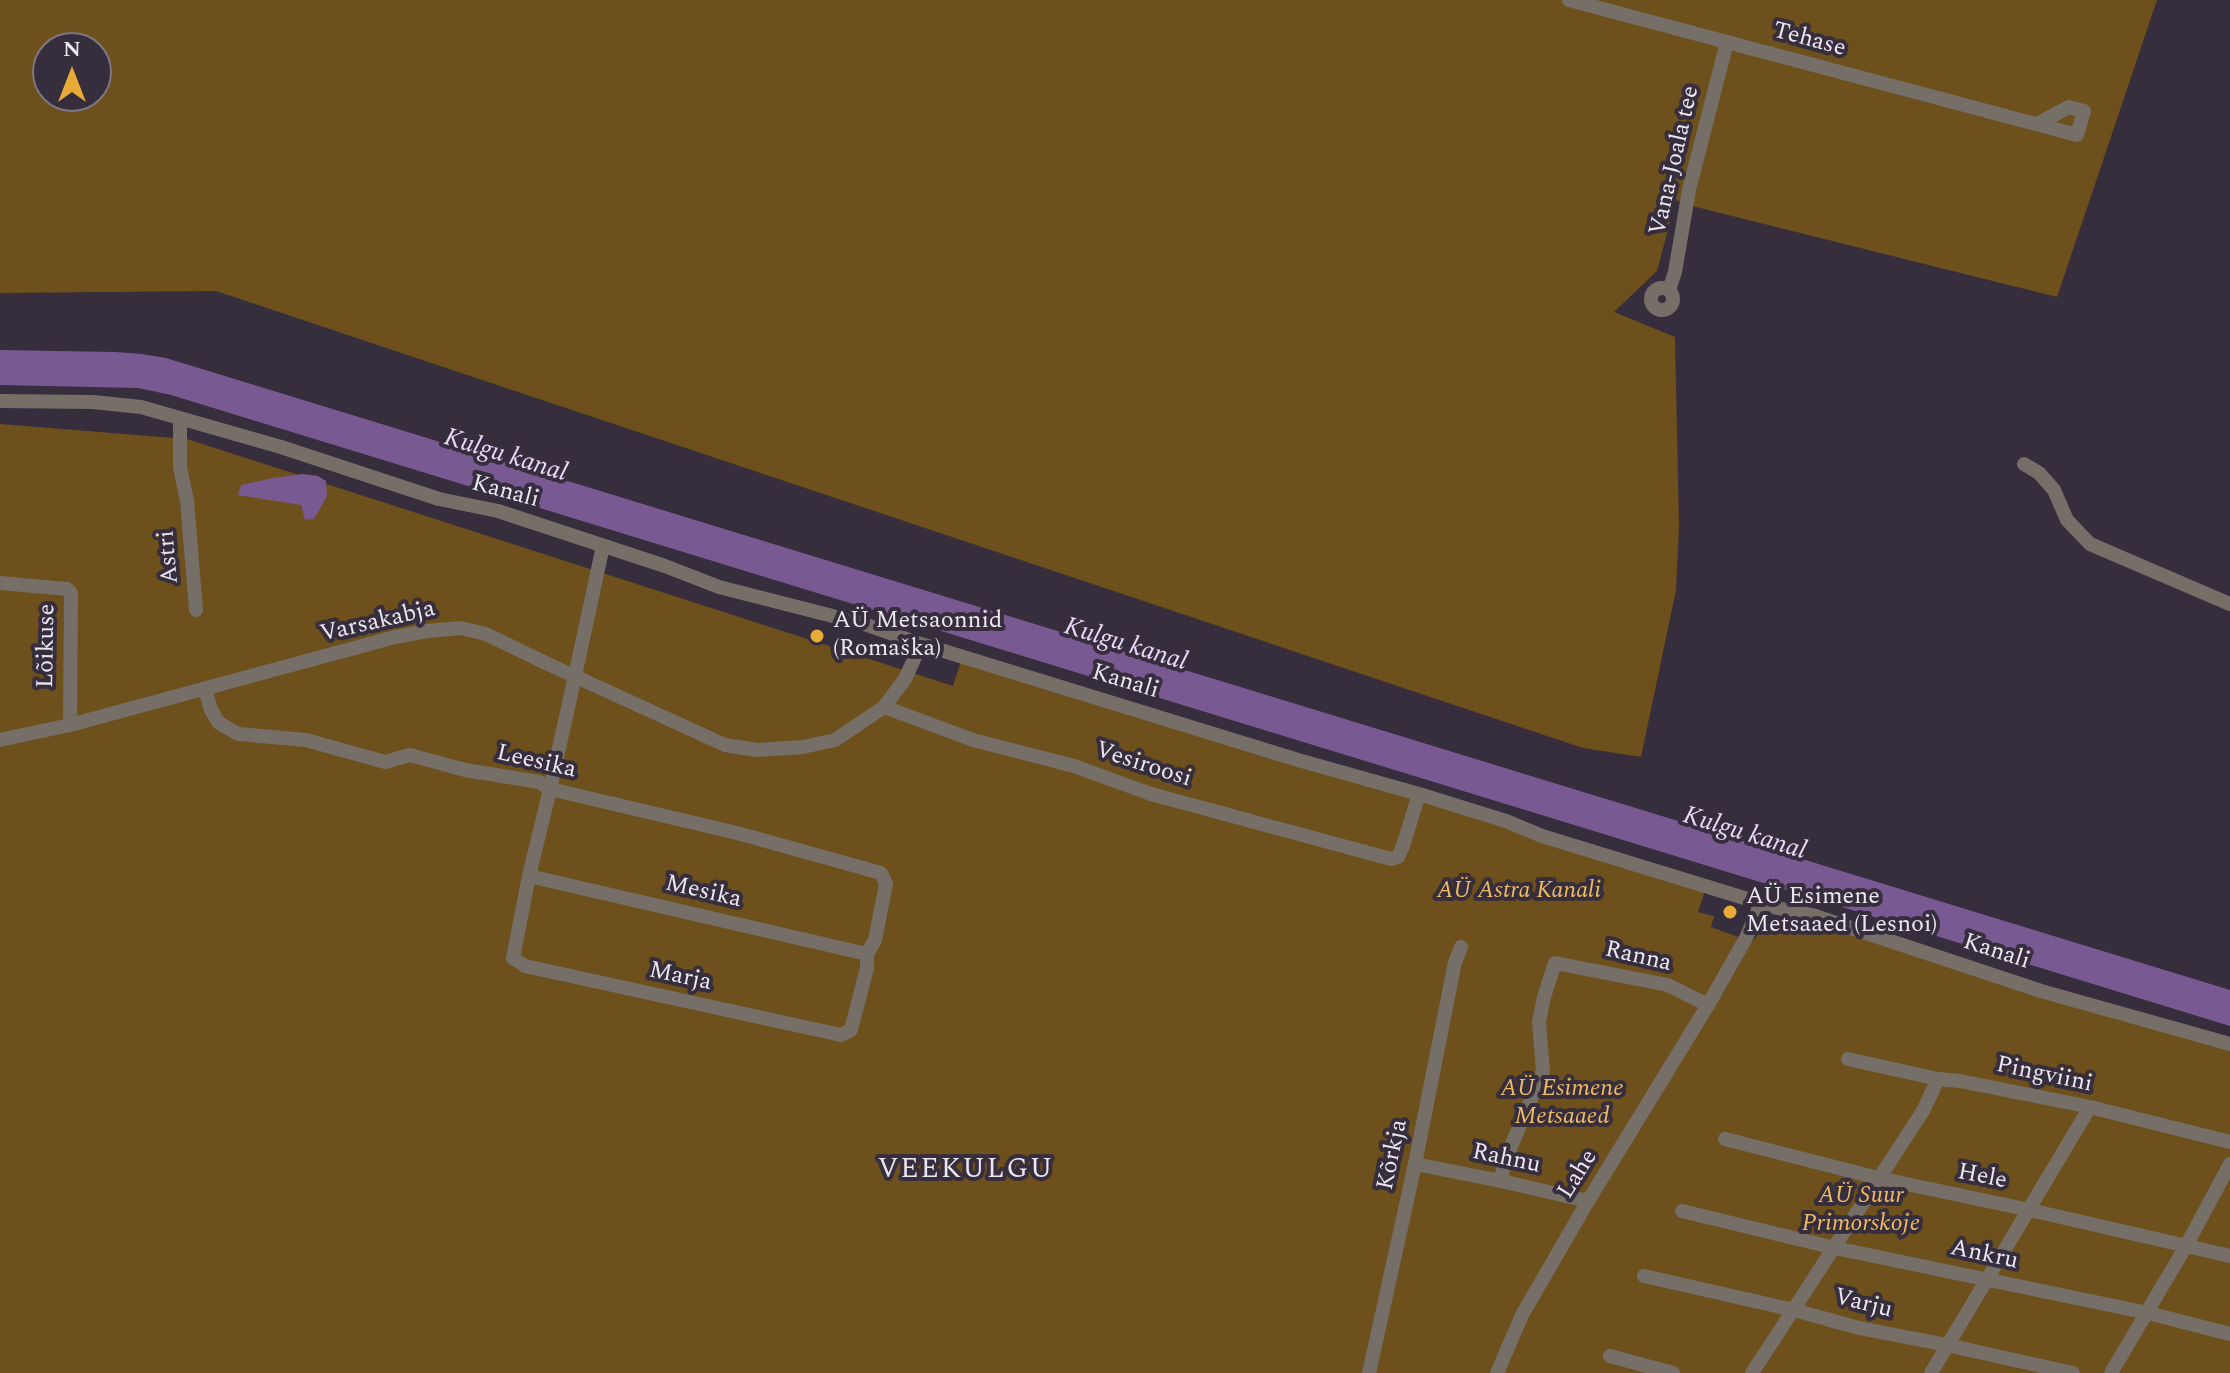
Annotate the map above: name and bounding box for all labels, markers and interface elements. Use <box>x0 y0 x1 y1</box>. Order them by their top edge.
street label: Tehase <box>1769 17 1849 65</box>
north arrow <box>32 32 112 112</box>
text: N <box>63 33 81 66</box>
street label: Vana-Joala tee <box>1645 83 1707 239</box>
water label: Kulgu kanal <box>440 423 570 491</box>
street label: Kanali <box>468 470 542 516</box>
street label: Astri <box>153 529 187 585</box>
street label: Varsakabja <box>318 596 438 650</box>
street label: Lõikuse <box>33 604 63 688</box>
place label: AÜ Metsaonnid (Romaška) <box>833 608 1002 664</box>
water label: Kulgu kanal <box>1060 612 1190 680</box>
marker: AÜ Metsaonnid (Romaška) <box>808 627 826 645</box>
street label: Kanali <box>1088 659 1162 707</box>
street label: Vesiroosi <box>1091 737 1195 795</box>
street label: Leesika <box>493 740 579 786</box>
water label: Kulgu kanal <box>1679 801 1809 869</box>
street label: Mesika <box>662 870 744 916</box>
park label: AÜ Astra Kanali <box>1437 878 1601 906</box>
place label: AÜ Esimene Metsaaed (Lesnoi) <box>1746 884 1937 940</box>
marker: AÜ Esimene Metsaaed (Lesnoi) <box>1721 903 1739 921</box>
street label: Kanali <box>1959 929 2033 977</box>
street label: Ranna <box>1602 936 1674 980</box>
street label: Marja <box>646 957 714 999</box>
street label: Pingviini <box>1993 1052 2095 1100</box>
park label: AÜ Esimene Metsaaed <box>1500 1076 1624 1132</box>
street label: Kõrkja <box>1372 1117 1416 1193</box>
street label: Rahnu <box>1469 1139 1543 1181</box>
street label: Lahe <box>1553 1145 1605 1205</box>
district label: VEEKULGU <box>878 1155 1054 1189</box>
street label: Hele <box>1955 1159 2009 1197</box>
park label: AÜ Suur Primorskoje <box>1802 1183 1920 1239</box>
street label: Ankru <box>1948 1235 2020 1277</box>
street label: Varju <box>1831 1284 1895 1326</box>

